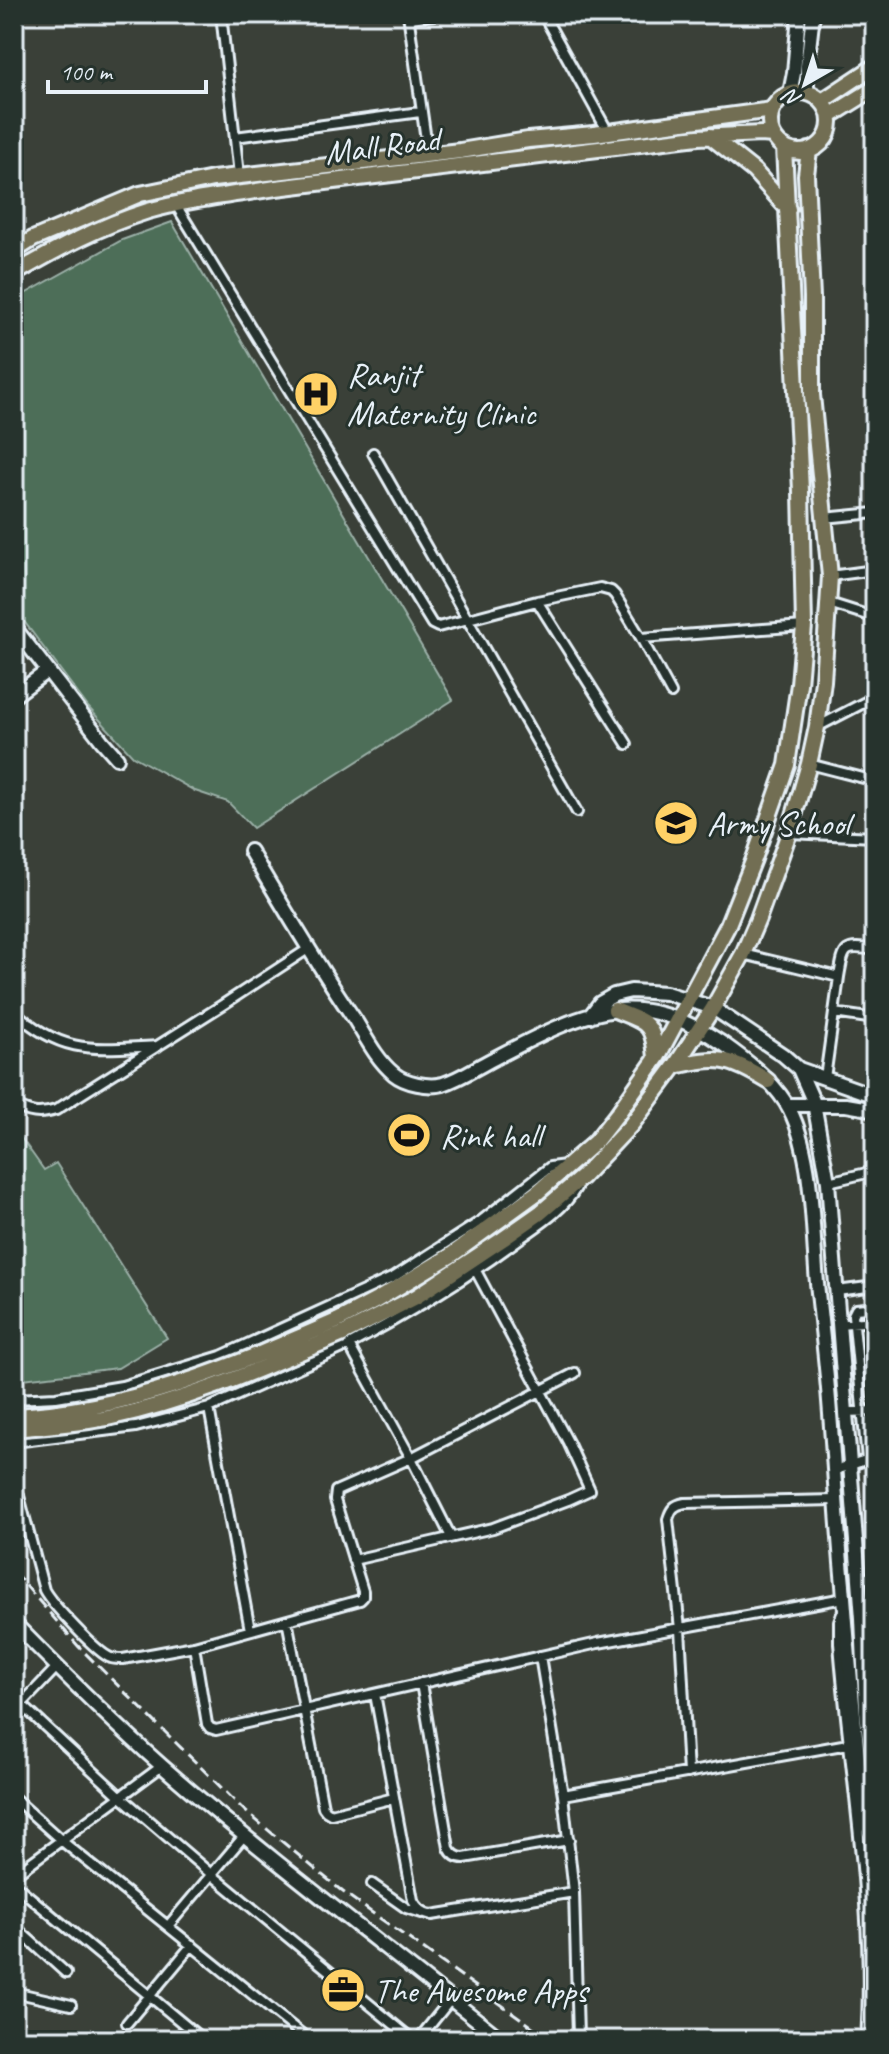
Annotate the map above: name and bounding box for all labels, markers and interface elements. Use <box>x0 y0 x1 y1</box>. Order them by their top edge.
scale bar <box>48 44 206 94</box>
north arrow <box>765 44 845 124</box>
text: 100 m <box>60 57 114 87</box>
text: N <box>776 81 807 114</box>
street label: Mall Road <box>322 117 447 174</box>
place label: Ranjit Maternity Clinic <box>347 353 537 435</box>
hospital icon: Ranjit Maternity Clinic <box>292 370 340 418</box>
school or university icon: Army School <box>652 799 700 847</box>
place label: Army School <box>707 802 856 845</box>
sports icon: Rink hall <box>385 1111 433 1159</box>
place label: Rink hall <box>440 1114 547 1157</box>
office icon: The Awesome Apps <box>319 1966 367 2014</box>
place label: The Awesome Apps <box>374 1969 591 2012</box>

